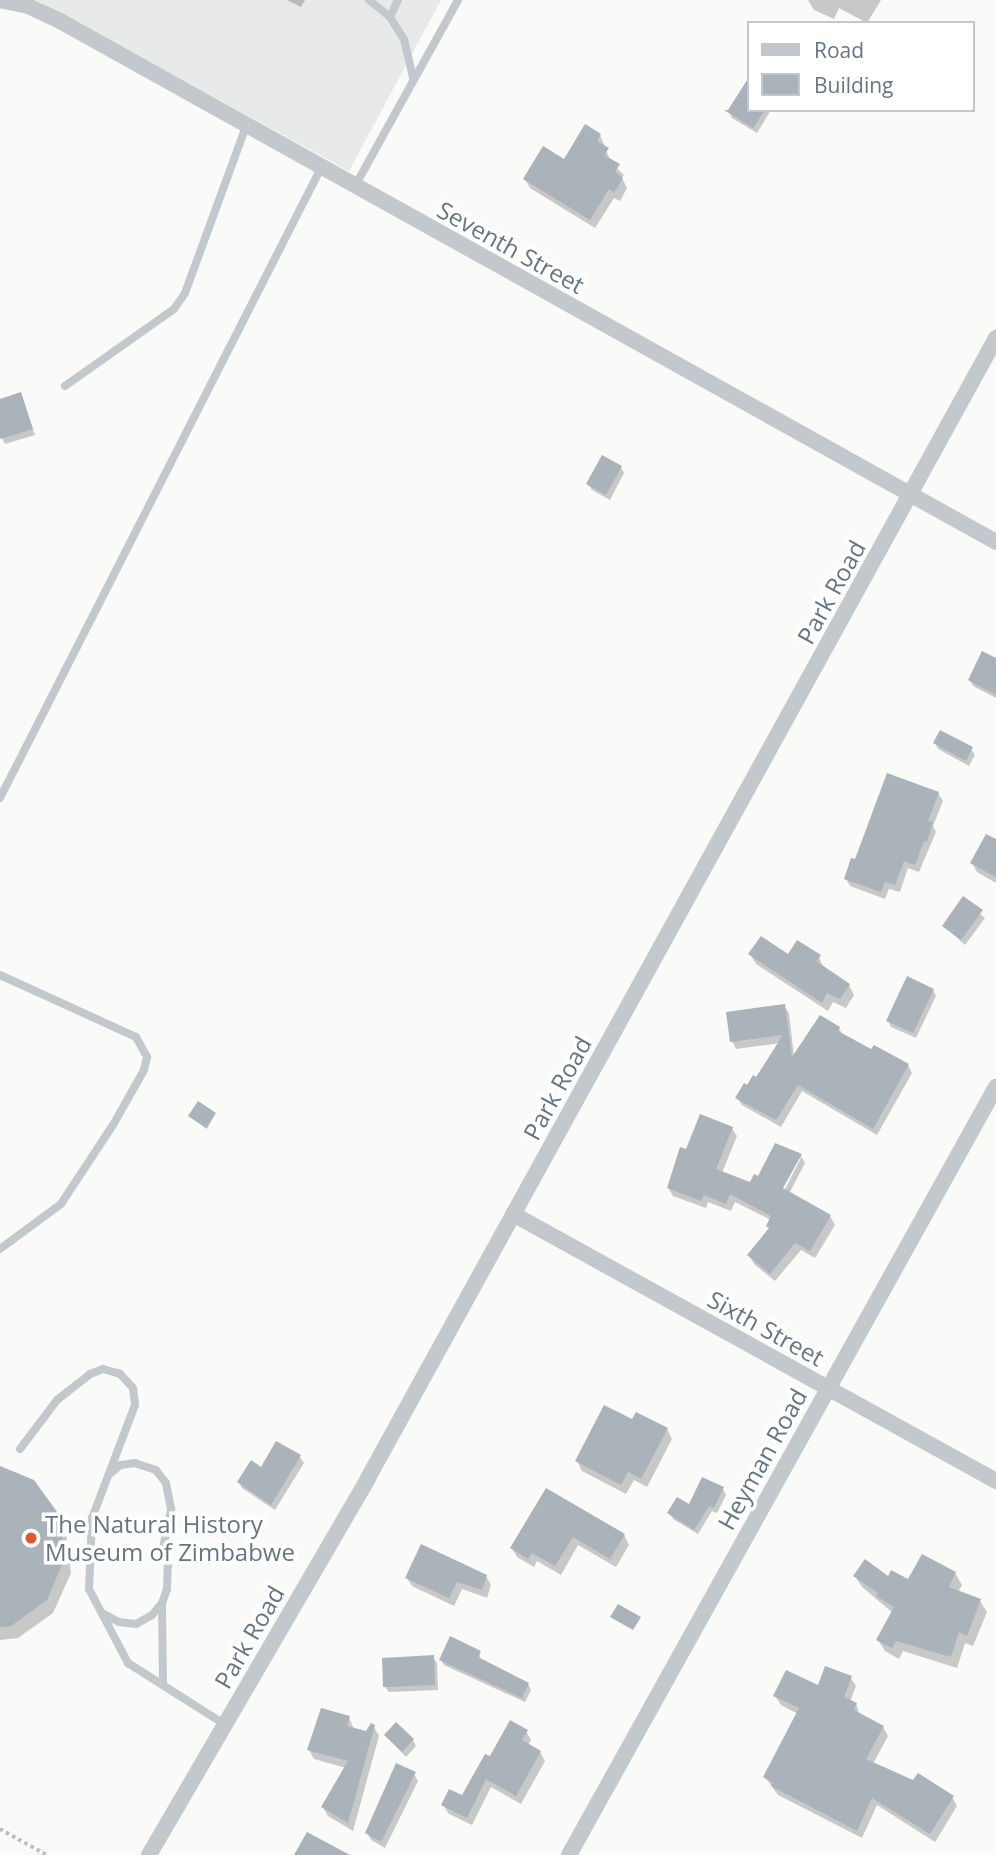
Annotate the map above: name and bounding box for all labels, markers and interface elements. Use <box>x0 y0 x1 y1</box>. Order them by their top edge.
legend <box>748 21 975 112</box>
text: Road <box>814 36 864 64</box>
text: Building <box>814 71 893 99</box>
street label: Seventh Street <box>433 195 589 299</box>
street label: Park Road <box>791 535 871 649</box>
street label: Park Road <box>517 1031 597 1145</box>
street label: Sixth Street <box>703 1284 829 1372</box>
street label: Heyman Road <box>711 1383 813 1535</box>
place label: The Natural History Museum of Zimbabwe <box>45 1510 295 1566</box>
marker: The Natural History Museum of Zimbabwe <box>23 1530 39 1546</box>
street label: Park Road <box>208 1581 290 1693</box>

